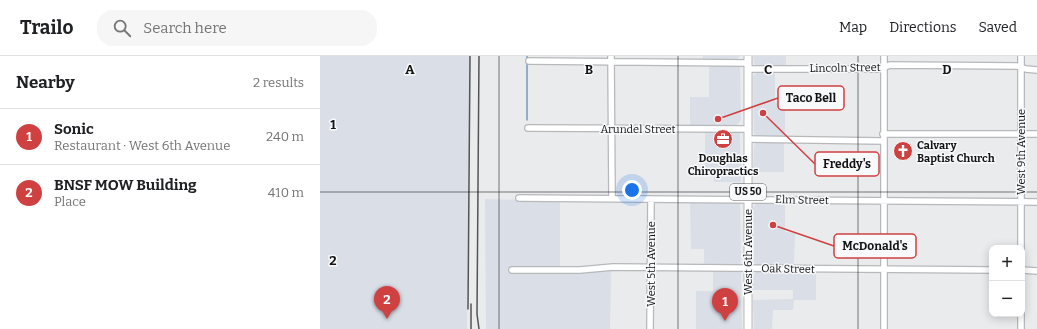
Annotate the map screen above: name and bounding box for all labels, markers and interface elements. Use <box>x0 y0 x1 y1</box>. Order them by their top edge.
search box <box>97 10 377 46</box>
text: Trailo <box>20 16 73 39</box>
icon: search <box>111 17 133 39</box>
text: Search here <box>143 19 227 37</box>
text: Map <box>839 19 867 36</box>
text: Directions <box>889 19 957 36</box>
text: Saved <box>979 19 1017 36</box>
street label: Lincoln Street <box>809 61 881 75</box>
text: A <box>405 62 415 77</box>
text: B <box>585 62 593 77</box>
text: C <box>764 62 772 77</box>
text: D <box>942 62 952 77</box>
text: Nearby <box>16 72 75 93</box>
text: 2 results <box>253 75 304 90</box>
callout: Taco Bell <box>778 86 844 110</box>
text: Taco Bell <box>786 91 836 105</box>
street label: West 9th Avenue <box>1015 109 1028 195</box>
text: 1 <box>330 117 336 132</box>
text: Sonic <box>54 120 94 138</box>
street label: Arundel Street <box>600 123 676 136</box>
office icon: Doughlas Chiropractics <box>712 128 734 150</box>
text: 1 <box>26 129 32 144</box>
text: 240 m <box>266 129 304 144</box>
text: Restaurant · West 6th Avenue <box>54 138 230 153</box>
place label: Calvary Baptist Church <box>917 139 995 165</box>
church icon: Calvary Baptist Church <box>892 140 914 162</box>
place label: Doughlas Chiropractics <box>688 152 759 178</box>
callout: Freddy's <box>815 152 879 176</box>
text: Freddy's <box>823 157 871 171</box>
text: BNSF MOW Building <box>54 176 197 194</box>
your location <box>622 180 642 200</box>
road number: US 50 <box>730 184 766 200</box>
text: 2 <box>25 185 33 200</box>
text: 410 m <box>268 185 304 200</box>
street label: Elm Street <box>775 193 829 207</box>
text: Place <box>54 194 86 209</box>
street label: West 6th Avenue <box>742 209 755 295</box>
street label: West 5th Avenue <box>645 221 658 307</box>
callout: McDonald's <box>834 234 916 258</box>
text: McDonald's <box>842 239 908 253</box>
map controls <box>989 245 1025 317</box>
button: + <box>989 245 1025 281</box>
text: 2 <box>329 253 337 268</box>
street label: Oak Street <box>761 262 815 276</box>
button: − <box>989 281 1025 317</box>
pin: 2 <box>374 286 400 319</box>
pin: 1 <box>712 288 738 321</box>

